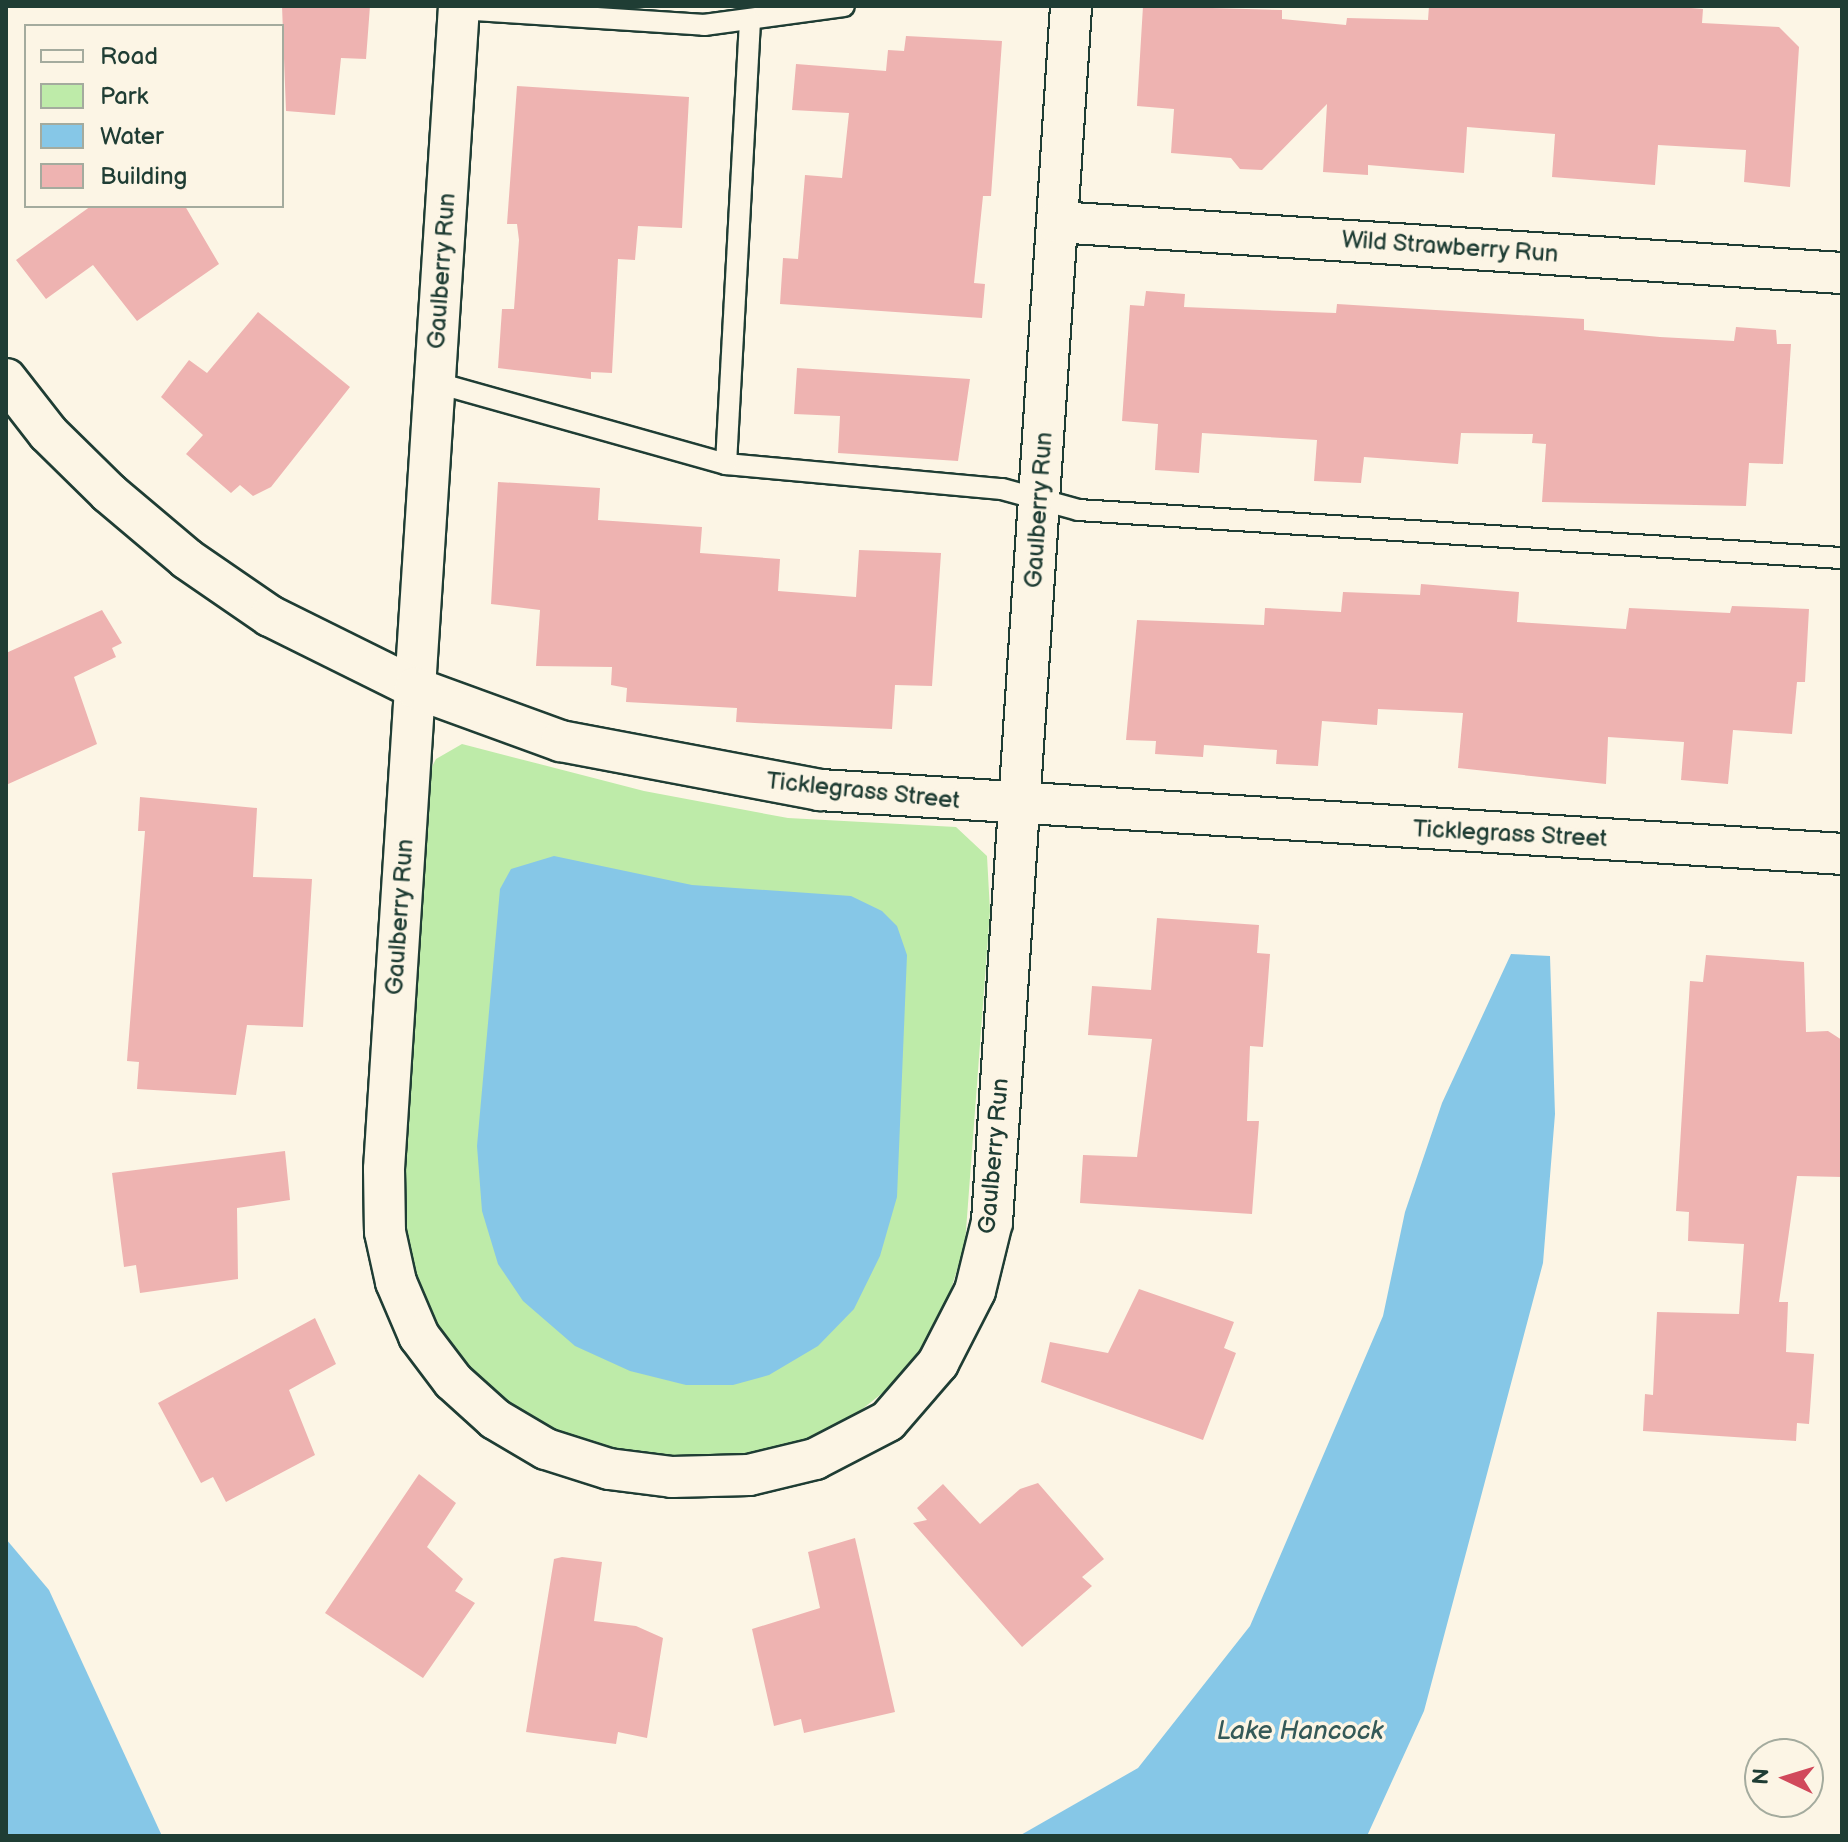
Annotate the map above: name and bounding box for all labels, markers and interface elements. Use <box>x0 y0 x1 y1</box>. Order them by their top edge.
legend <box>24 24 284 208</box>
text: Road <box>100 42 158 71</box>
text: Park <box>100 82 148 111</box>
text: Water <box>100 122 164 151</box>
text: Building <box>100 162 187 191</box>
street label: Gaulberry Run <box>422 191 462 351</box>
street label: Wild Strawberry Run <box>1340 225 1560 269</box>
street label: Gaulberry Run <box>1019 430 1059 590</box>
street label: Ticklegrass Street <box>765 766 961 816</box>
street label: Ticklegrass Street <box>1412 815 1608 853</box>
street label: Gaulberry Run <box>380 837 420 997</box>
street label: Gaulberry Run <box>973 1076 1015 1236</box>
water label: Lake Hancock <box>1217 1716 1383 1748</box>
north arrow <box>1744 1738 1824 1818</box>
text: N <box>1748 1767 1776 1786</box>

